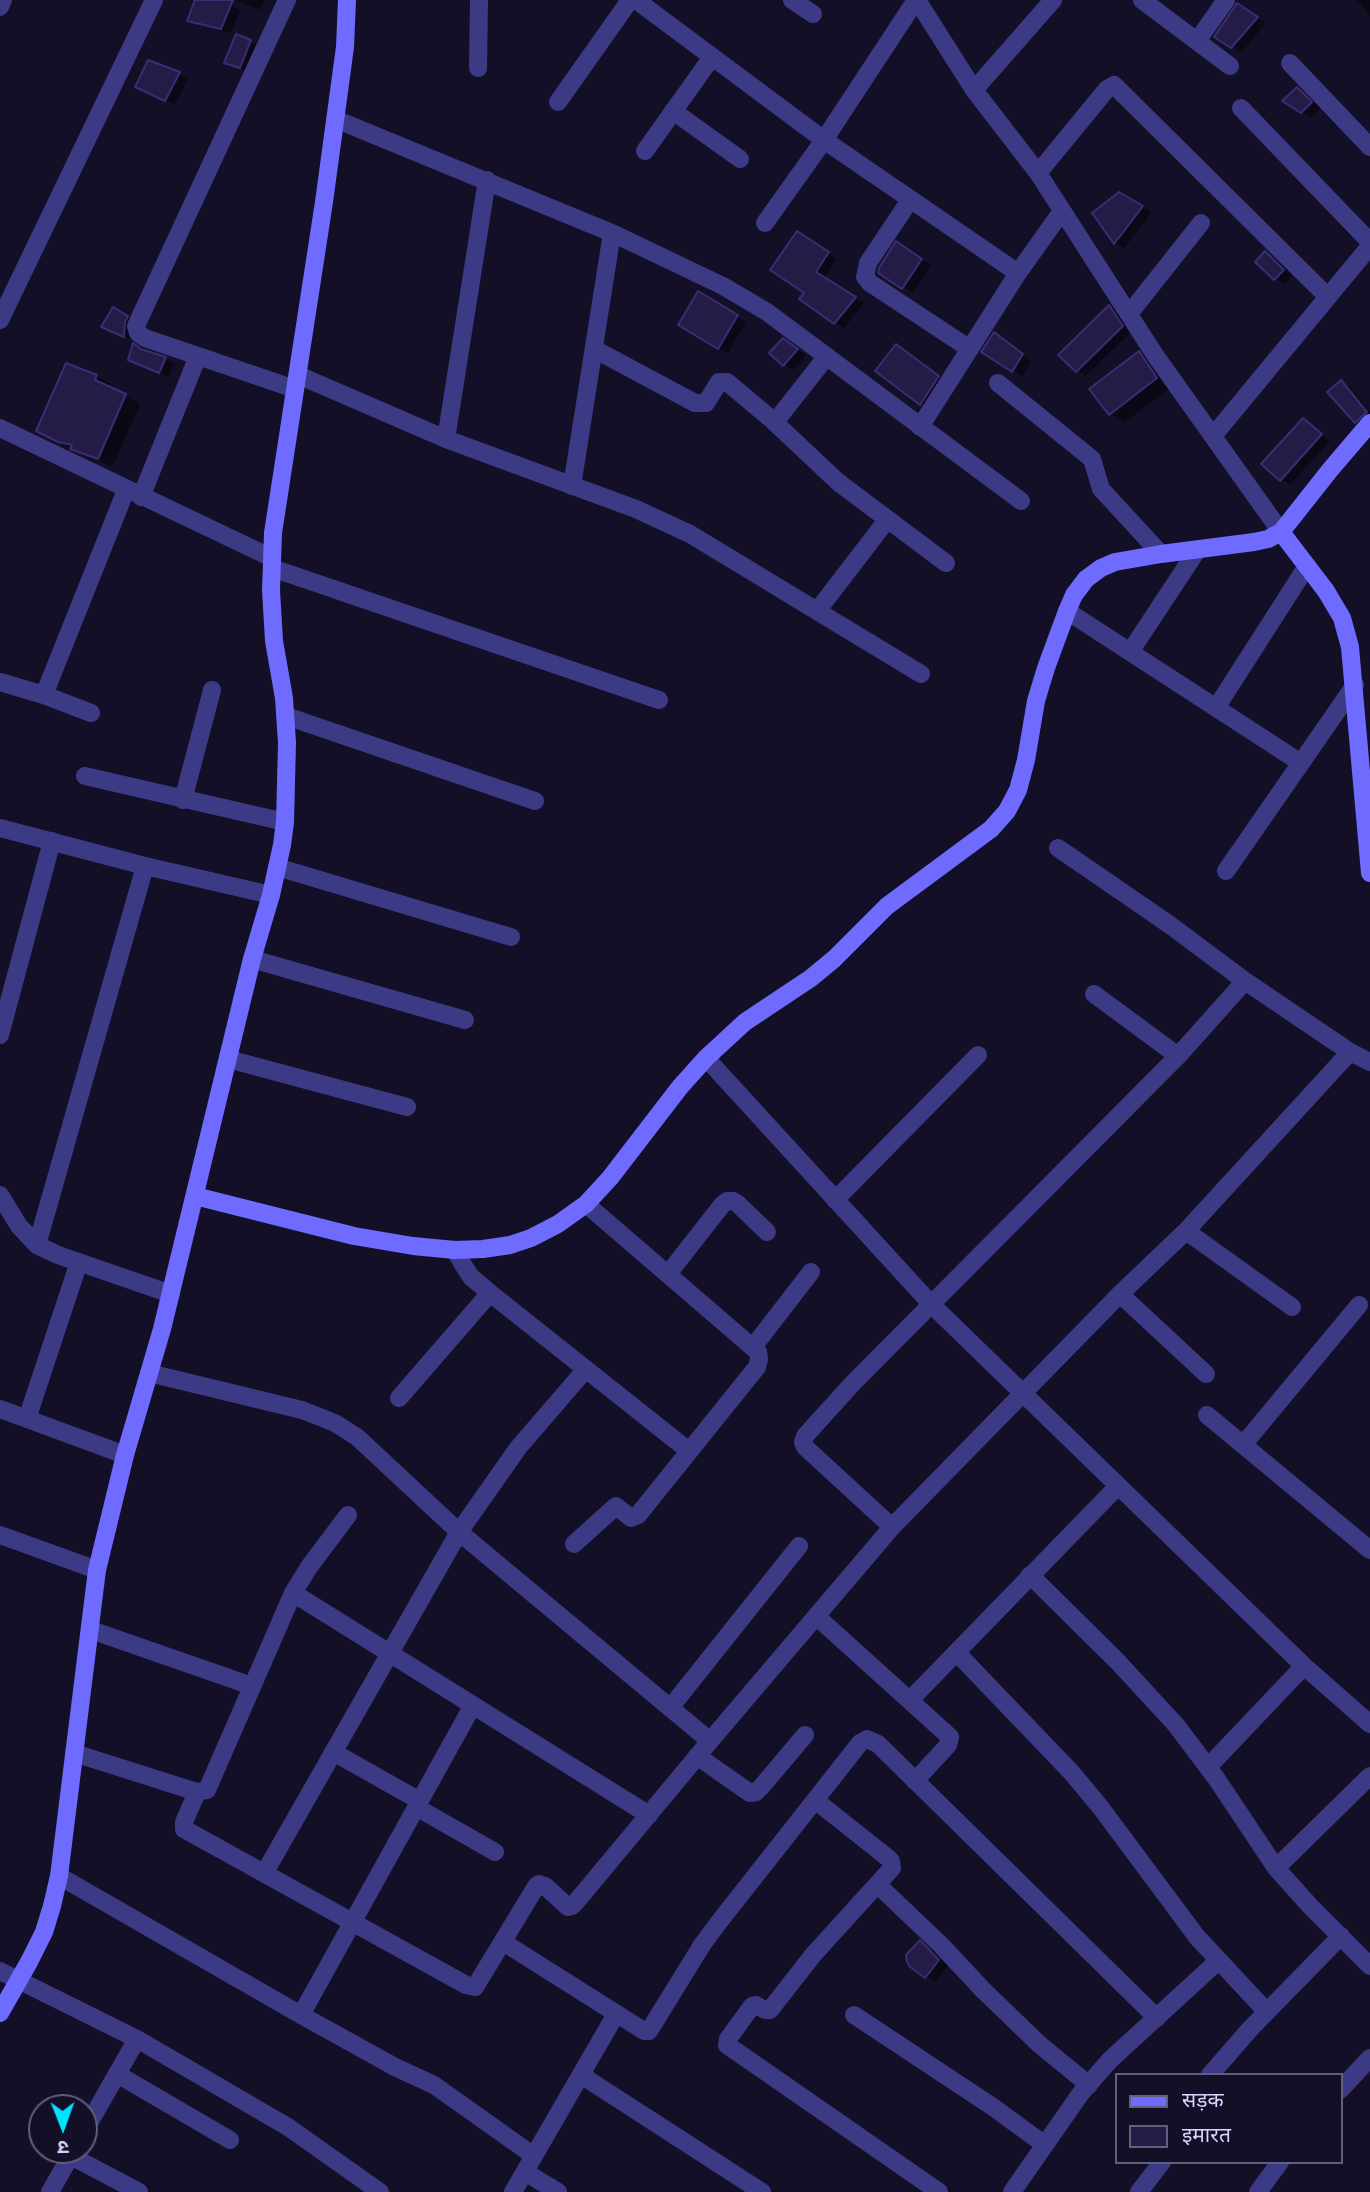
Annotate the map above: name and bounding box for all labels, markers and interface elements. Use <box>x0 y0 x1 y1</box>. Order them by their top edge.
legend <box>1114 2073 1342 2164</box>
text: सड़क <box>1182 2088 1224 2112</box>
north arrow <box>28 2094 98 2164</box>
text: इमारत <box>1182 2123 1231 2147</box>
text: उ <box>58 2137 69 2159</box>

